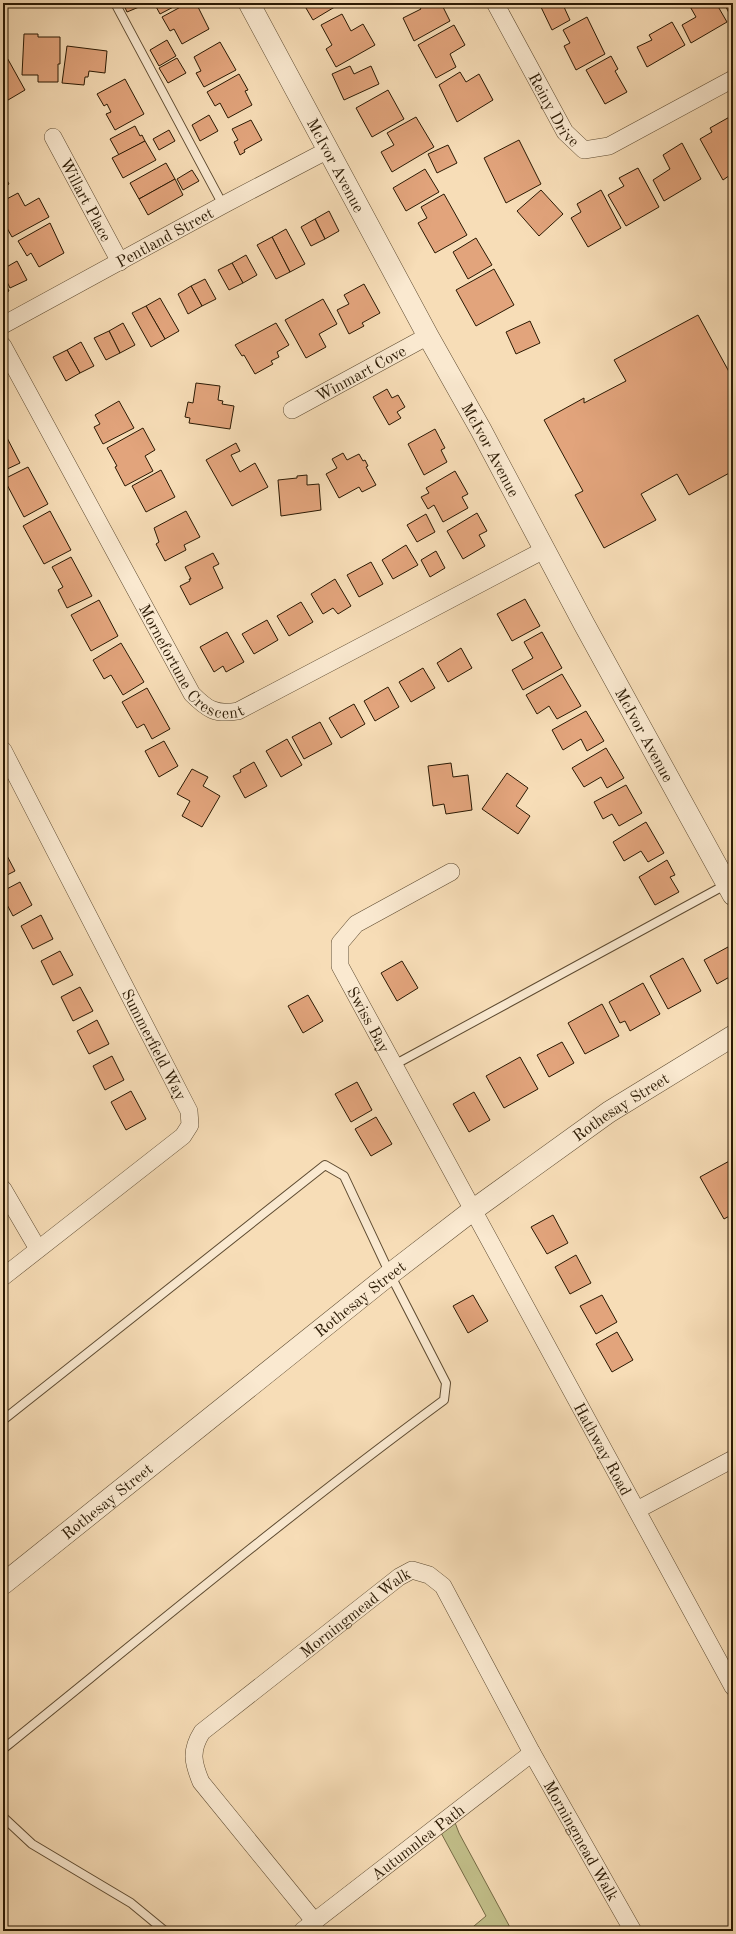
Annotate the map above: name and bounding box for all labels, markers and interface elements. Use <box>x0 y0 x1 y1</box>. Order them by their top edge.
street label: Reiny Drive <box>525 71 581 151</box>
street label: McIvor Avenue <box>303 116 366 216</box>
street label: Willart Place <box>56 156 113 245</box>
street label: Pentland Street <box>114 206 217 271</box>
street label: Winmart Cove <box>314 344 409 405</box>
street label: McIvor Avenue <box>457 401 521 500</box>
street label: Mornefortune Crescent <box>135 602 248 722</box>
street label: McIvor Avenue <box>611 686 675 785</box>
street label: Swiss Bay <box>343 985 392 1056</box>
street label: Summerfield Way <box>118 987 188 1104</box>
street label: Rothesay Street <box>571 1071 673 1145</box>
street label: Rothesay Street <box>313 1259 410 1341</box>
street label: Hathway Road <box>570 1401 633 1499</box>
street label: Rothesay Street <box>60 1461 157 1543</box>
street label: Morningmead Walk <box>298 1566 414 1661</box>
street label: Morningmead Walk <box>540 1779 620 1904</box>
street label: Autumnlea Path <box>369 1802 468 1884</box>

